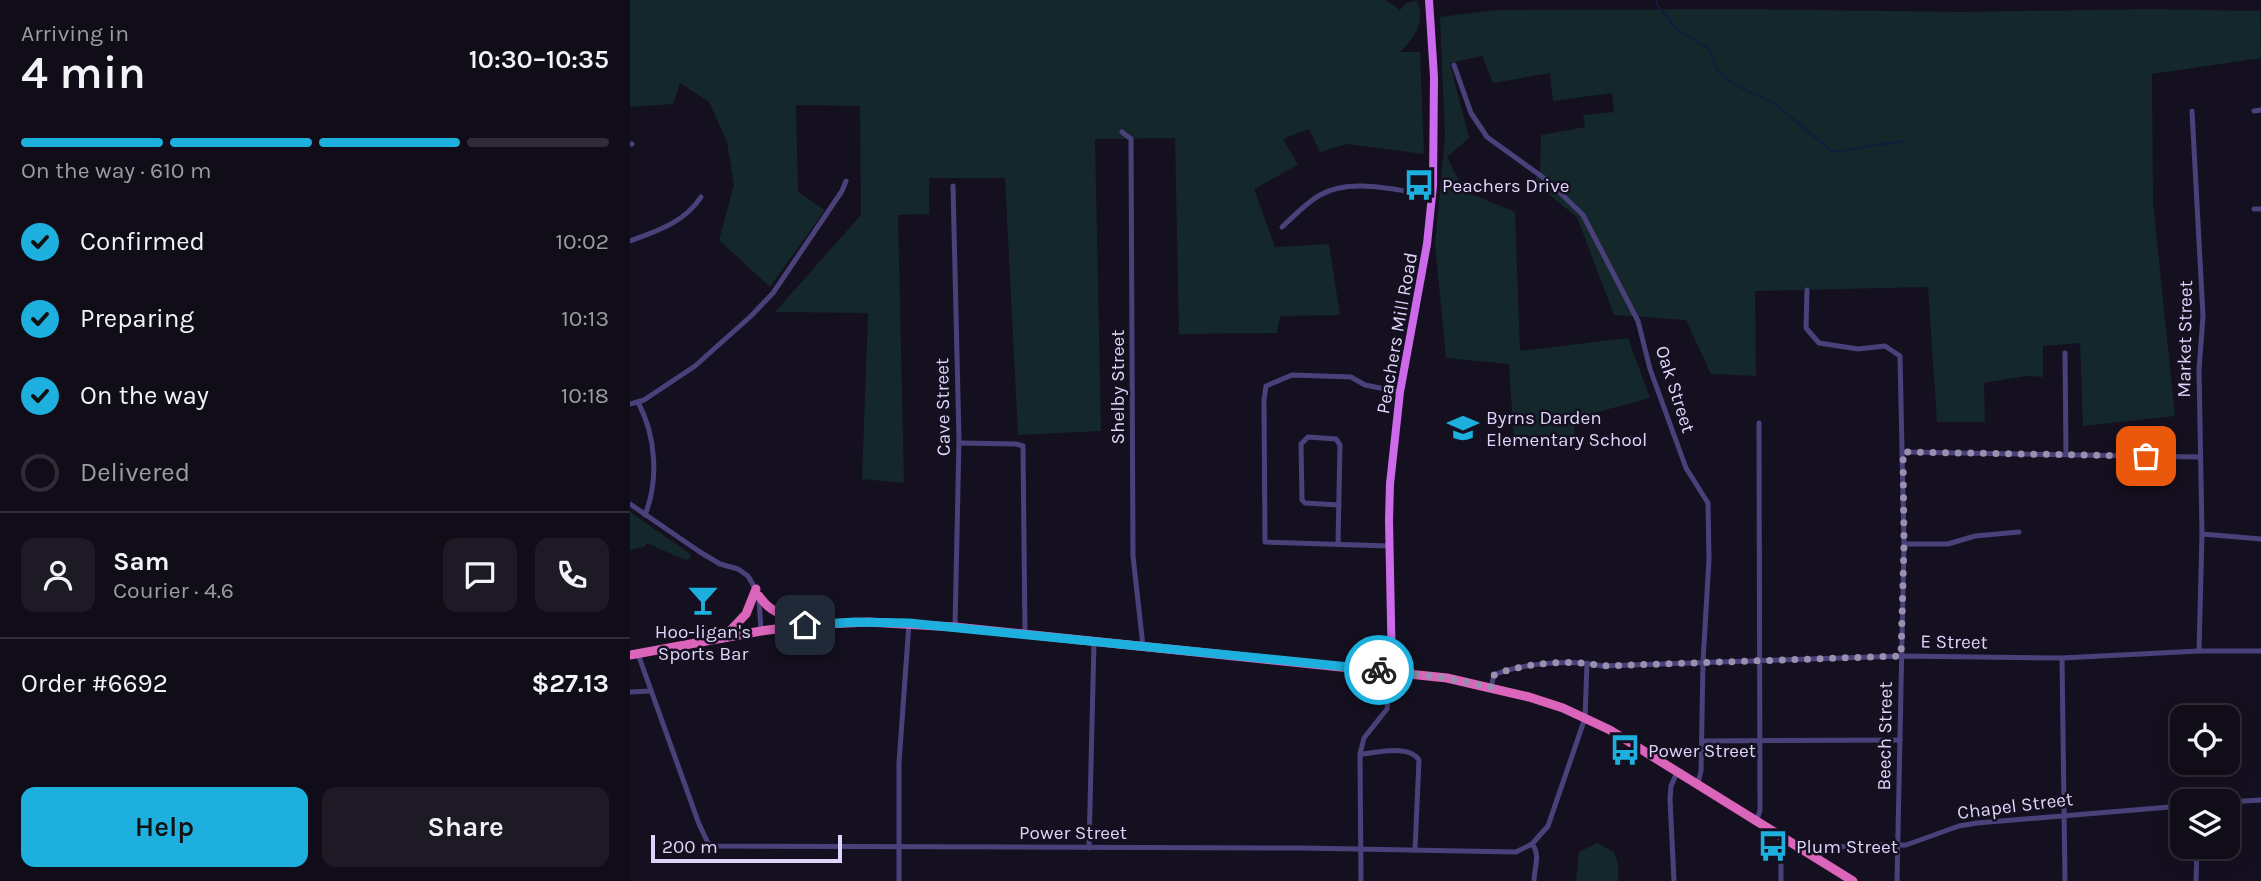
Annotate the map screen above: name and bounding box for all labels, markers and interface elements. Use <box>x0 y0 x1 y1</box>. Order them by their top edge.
text: Arriving in <box>21 20 129 47</box>
text: 10:30–10:35 <box>469 44 609 75</box>
text: 4 min <box>21 46 146 100</box>
text: On the way · 610 m <box>21 157 211 184</box>
bus stop icon: Peachers Drive <box>1402 168 1436 202</box>
place label: Peachers Drive <box>1442 175 1570 197</box>
icon: check <box>21 223 59 261</box>
text: Confirmed <box>80 226 205 257</box>
text: 10:02 <box>555 228 609 255</box>
street label: Peachers Mill Road <box>1372 251 1422 416</box>
street label: Market Street <box>2173 280 2197 398</box>
icon: check <box>21 300 59 338</box>
text: Preparing <box>80 303 194 334</box>
text: 10:13 <box>561 305 609 332</box>
street label: Shelby Street <box>1107 330 1129 444</box>
street label: Oak Street <box>1651 343 1699 436</box>
street label: Cave Street <box>931 358 955 456</box>
icon: check <box>21 377 59 415</box>
text: On the way <box>80 380 209 411</box>
text: 10:18 <box>561 382 609 409</box>
place label: Byrns Darden Elementary School <box>1486 407 1647 451</box>
school or university icon: Byrns Darden Elementary School <box>1446 411 1480 445</box>
pin <box>2116 426 2176 486</box>
icon: bag <box>2127 437 2165 475</box>
text: Delivered <box>80 457 190 488</box>
button: person <box>21 538 95 612</box>
button: chat <box>443 538 517 612</box>
button: phone <box>535 538 609 612</box>
text: Sam <box>113 546 169 577</box>
text: Courier · 4.6 <box>113 577 234 604</box>
bar icon: Hoo-ligan's Sports Bar <box>686 583 720 617</box>
pin <box>775 595 835 655</box>
icon: home <box>786 606 824 644</box>
place label: Hoo-ligan's Sports Bar <box>655 621 751 665</box>
street label: E Street <box>1920 630 1988 654</box>
courier <box>1344 635 1414 705</box>
icon: bike <box>1360 651 1398 689</box>
text: Order #6692 <box>21 668 168 699</box>
text: $27.13 <box>531 668 609 699</box>
street label: Beech Street <box>1873 681 1897 791</box>
map controls <box>2170 705 2240 859</box>
button: locate <box>2170 705 2240 775</box>
bus stop icon: Power Street <box>1608 733 1642 767</box>
place label: Power Street <box>1648 740 1756 762</box>
button: Help <box>21 787 308 867</box>
button: Share <box>322 787 609 867</box>
street label: Chapel Street <box>1956 788 2074 824</box>
button: layers <box>2170 789 2240 859</box>
street label: Power Street <box>1019 822 1127 844</box>
bus stop icon: Plum Street <box>1756 829 1790 863</box>
scale bar <box>651 832 842 864</box>
text: 200 m <box>662 836 718 858</box>
place label: Plum Street <box>1796 836 1898 858</box>

